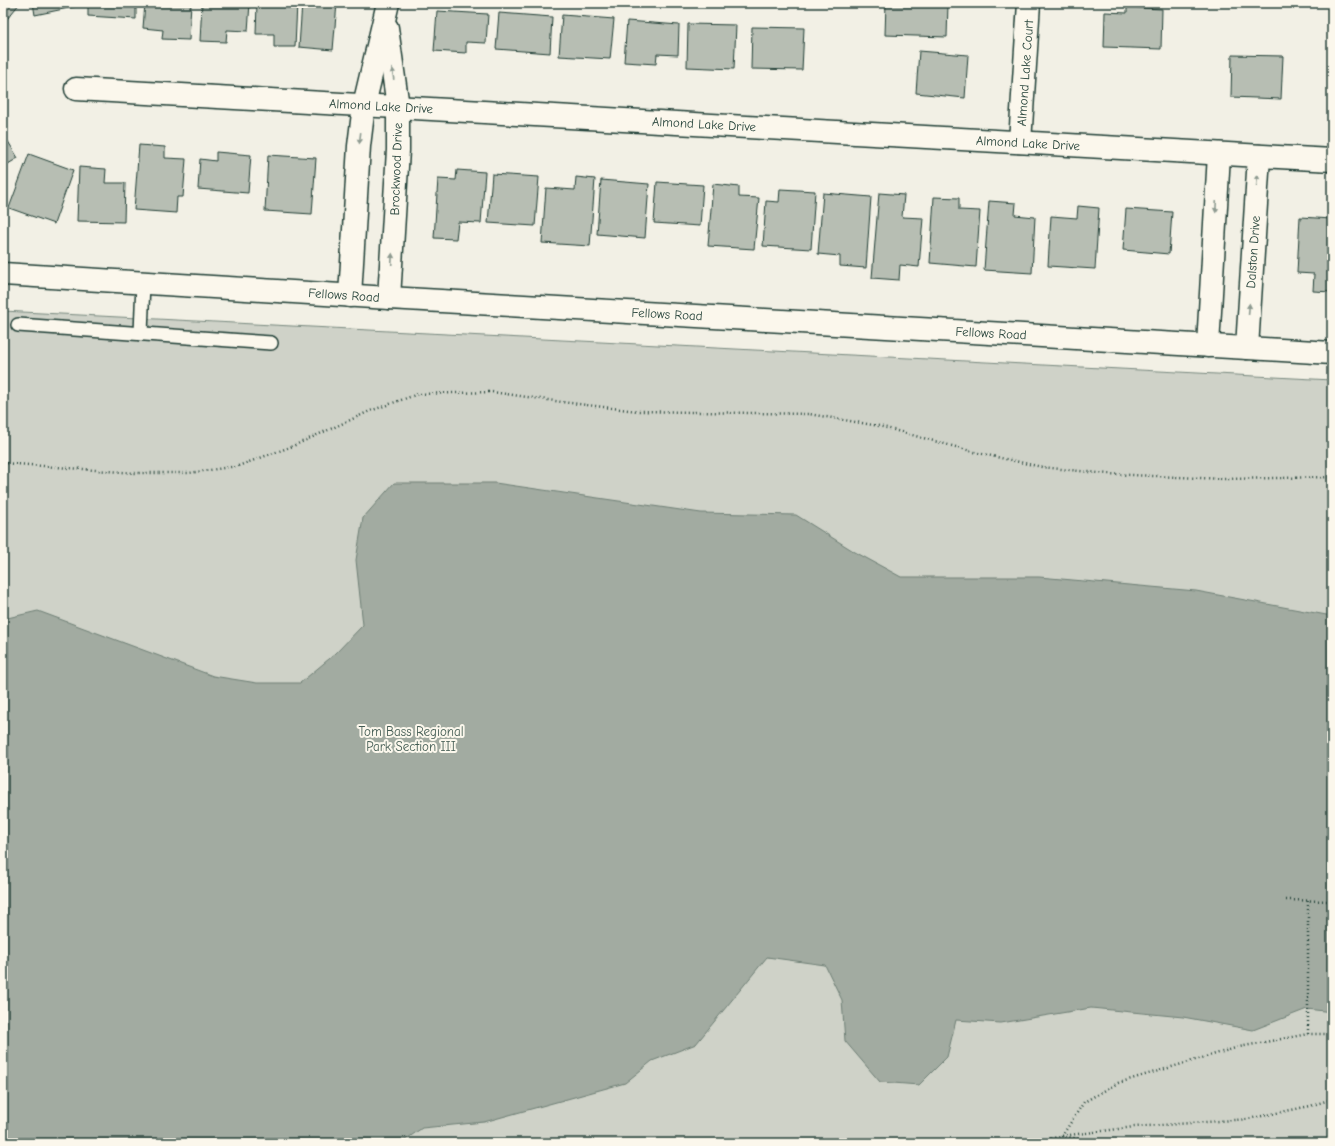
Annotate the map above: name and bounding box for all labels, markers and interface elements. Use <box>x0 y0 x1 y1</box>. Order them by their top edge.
street label: Almond Lake Court <box>1014 18 1036 127</box>
one-way arrow <box>390 68 396 80</box>
street label: Almond Lake Drive <box>329 96 434 116</box>
street label: Almond Lake Drive <box>652 114 757 134</box>
street label: Brockwood Drive <box>387 122 405 216</box>
one-way arrow <box>357 131 363 144</box>
street label: Almond Lake Drive <box>976 133 1081 153</box>
one-way arrow <box>1254 174 1261 186</box>
one-way arrow <box>1213 201 1219 214</box>
street label: Dalston Drive <box>1243 215 1263 289</box>
one-way arrow <box>388 253 395 265</box>
street label: Fellows Road <box>308 285 380 305</box>
one-way arrow <box>1246 303 1253 315</box>
street label: Fellows Road <box>631 305 703 323</box>
street label: Fellows Road <box>955 324 1027 342</box>
park label: Tom Bass Regional Park Section III <box>358 724 464 754</box>

